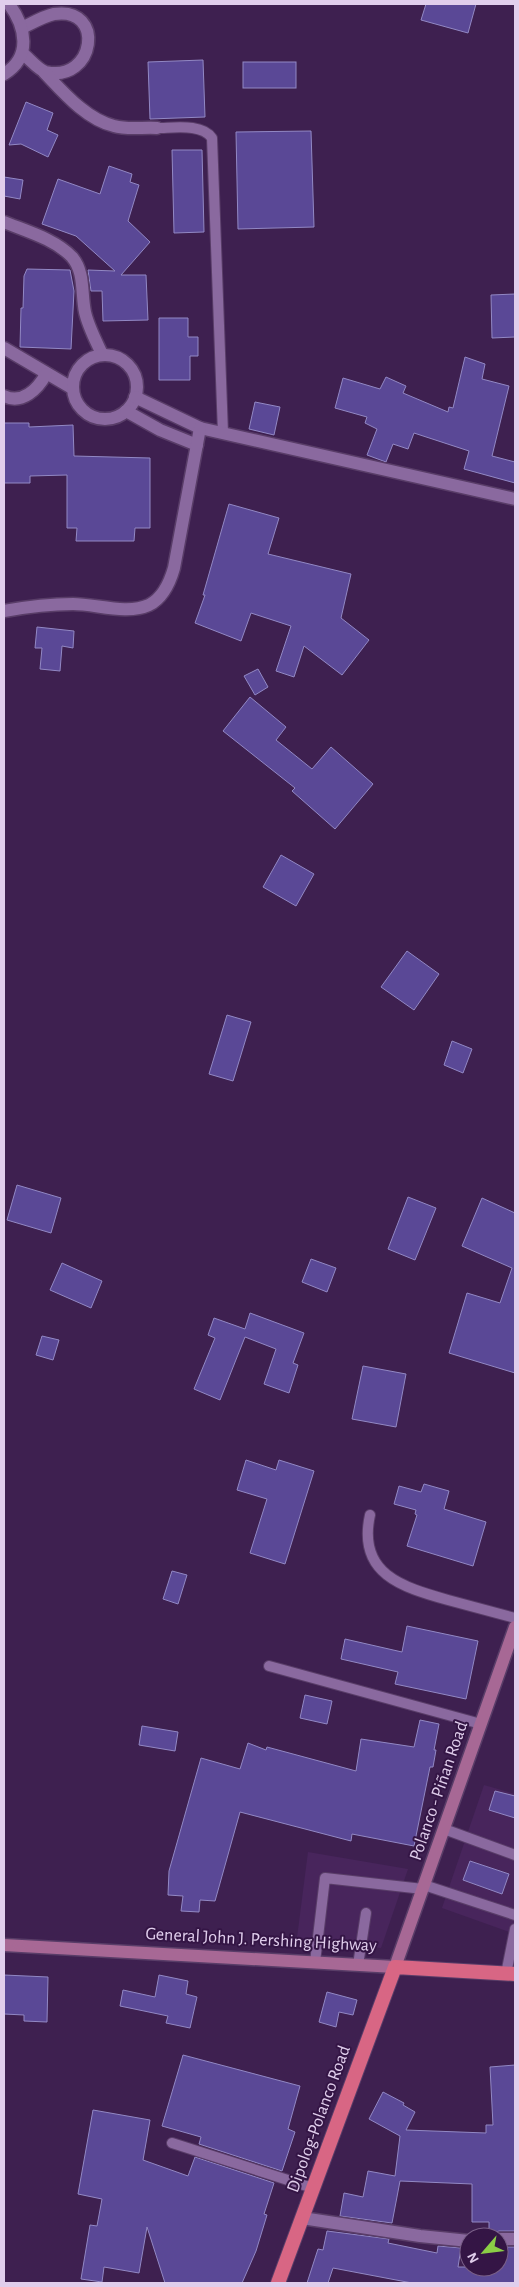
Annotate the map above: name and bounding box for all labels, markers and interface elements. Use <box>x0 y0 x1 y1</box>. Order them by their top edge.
street label: Polanco - Piñan Road <box>407 1719 471 1863</box>
street label: General John J. Pershing Highway <box>145 1925 377 1955</box>
street label: Dipolog-Polanco Road <box>284 2043 354 2195</box>
north arrow <box>459 2227 509 2277</box>
text: N <box>465 2250 482 2265</box>

